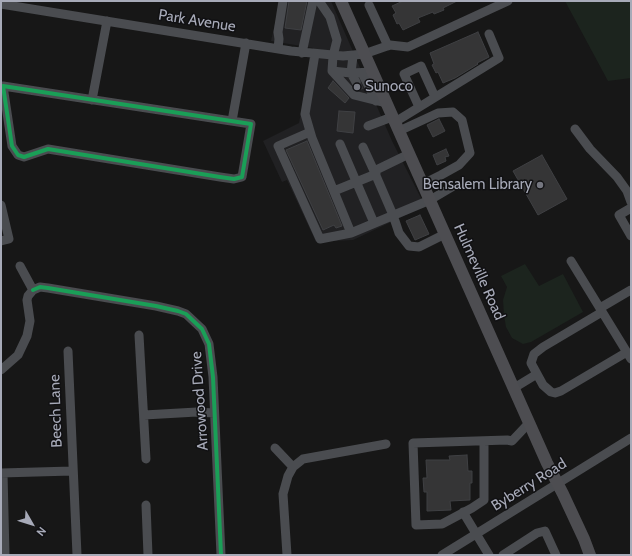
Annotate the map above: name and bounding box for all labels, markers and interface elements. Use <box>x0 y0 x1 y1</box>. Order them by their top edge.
street label: Park Avenue <box>157 6 237 36</box>
place label: Sunoco <box>365 78 413 96</box>
marker: Sunoco <box>352 82 362 92</box>
place label: Bensalem Library <box>423 176 532 194</box>
marker: Bensalem Library <box>535 180 545 190</box>
street label: Hulmeville Road <box>450 221 508 323</box>
street label: Arrowood Drive <box>188 351 212 451</box>
street label: Beech Lane <box>46 374 66 448</box>
street label: Byberry Road <box>488 455 570 515</box>
north arrow <box>12 504 52 544</box>
text: N <box>33 524 49 539</box>

